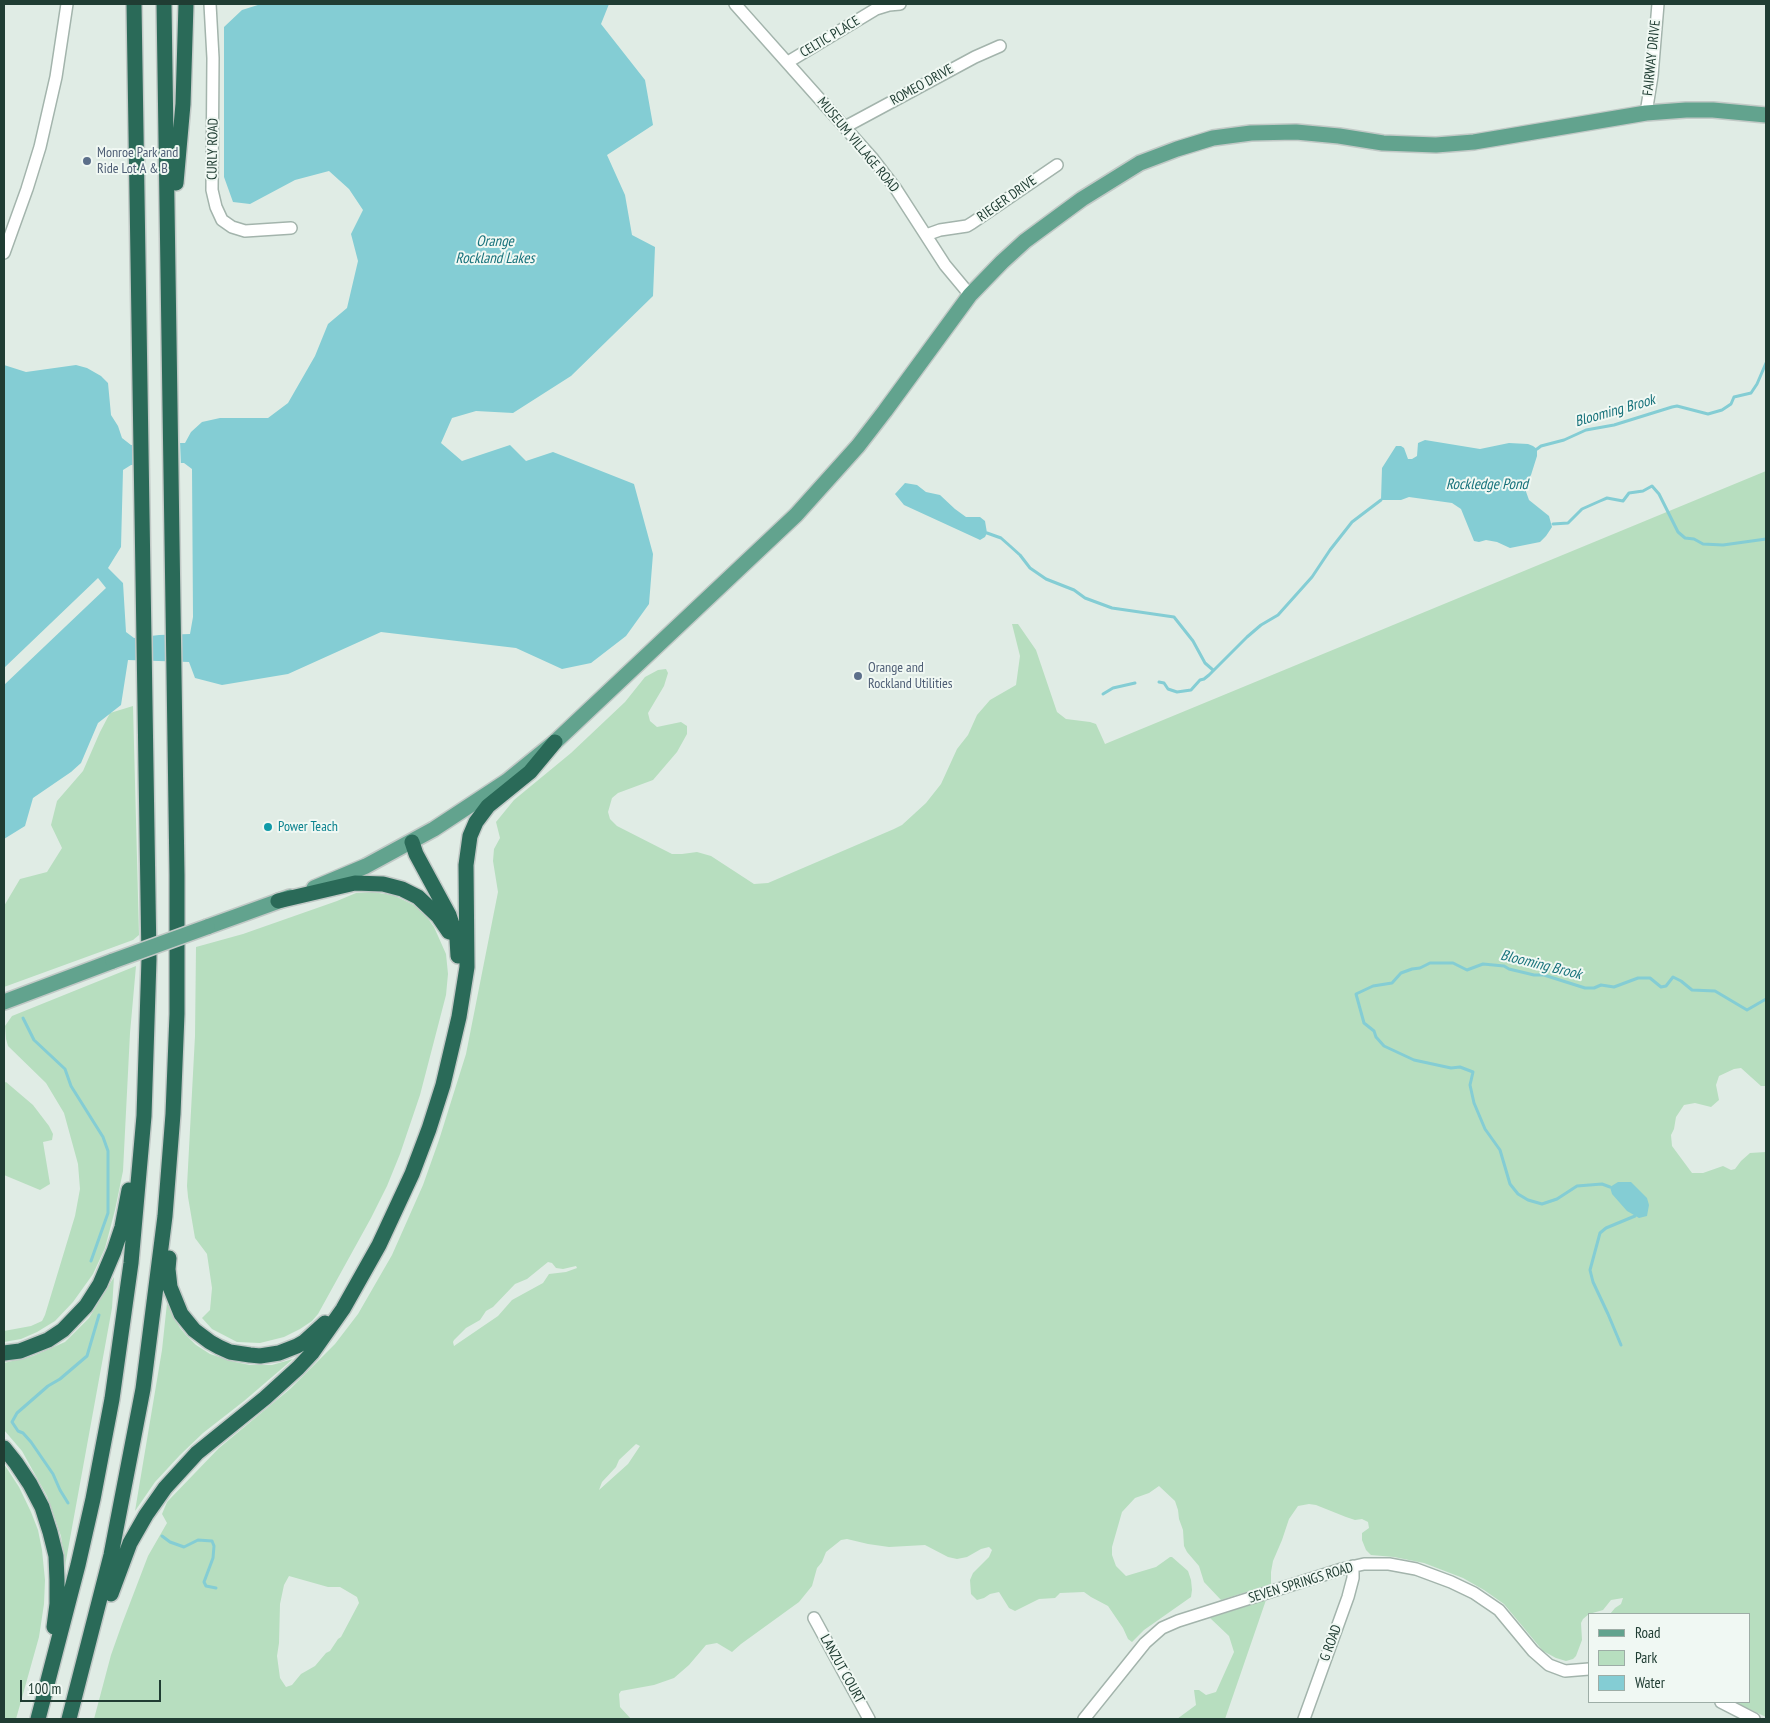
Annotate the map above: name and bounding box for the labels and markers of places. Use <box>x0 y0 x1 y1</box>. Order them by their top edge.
place label: Monroe Park and Ride Lot A & B <box>97 145 178 178</box>
marker: Monroe Park and Ride Lot A & B <box>81 155 93 167</box>
place label: Orange and Rockland Utilities <box>868 660 953 692</box>
marker: Orange and Rockland Utilities <box>852 670 864 682</box>
place label: Power Teach <box>278 819 338 835</box>
marker: Power Teach <box>262 821 274 833</box>

